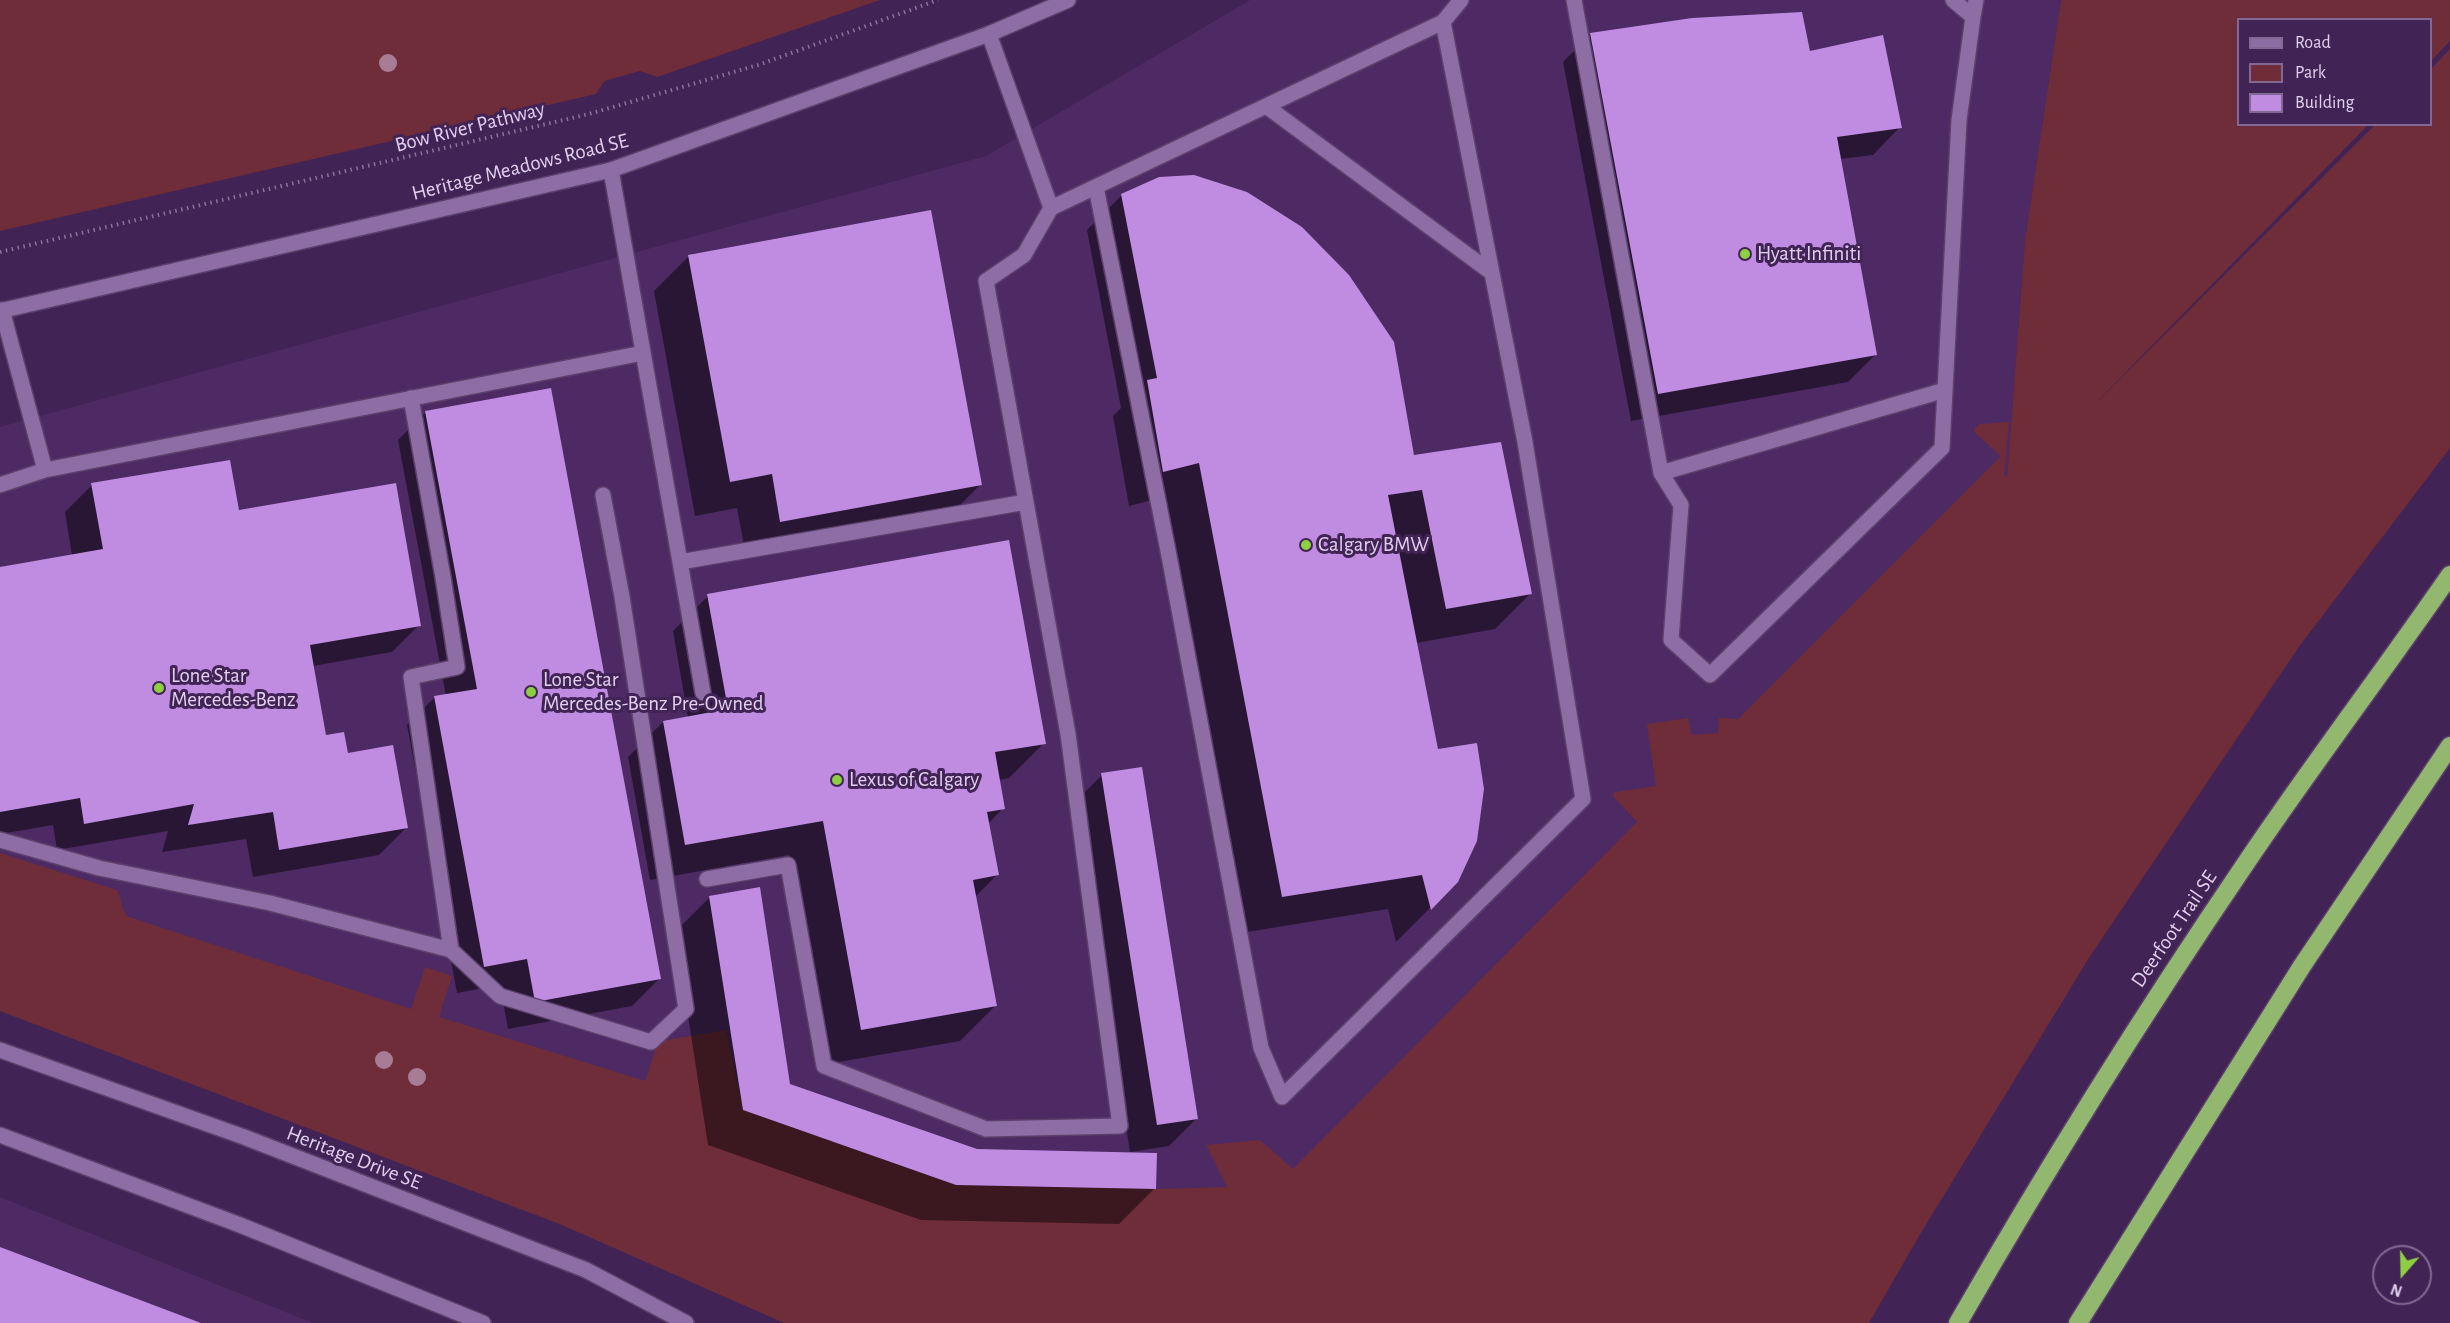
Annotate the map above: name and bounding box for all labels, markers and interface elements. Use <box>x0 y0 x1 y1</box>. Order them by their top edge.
legend <box>2237 18 2432 126</box>
text: Road <box>2295 34 2331 52</box>
text: Park <box>2295 64 2326 82</box>
text: Building <box>2295 94 2354 112</box>
street label: Bow River Pathway <box>393 96 547 158</box>
street label: Heritage Meadows Road SE <box>409 128 631 206</box>
place label: Hyatt Infiniti <box>1757 241 1861 267</box>
marker: Hyatt Infiniti <box>1738 247 1752 261</box>
place label: Calgary BMW <box>1318 532 1429 558</box>
marker: Calgary BMW <box>1299 538 1313 552</box>
place label: Lone Star Mercedes-Benz <box>171 663 296 713</box>
place label: Lone Star Mercedes-Benz Pre-Owned <box>543 667 764 717</box>
marker: Lone Star Mercedes-Benz <box>152 681 166 695</box>
marker: Lone Star Mercedes-Benz Pre-Owned <box>524 685 538 699</box>
place label: Lexus of Calgary <box>849 767 979 793</box>
marker: Lexus of Calgary <box>830 773 844 787</box>
street label: Deerfoot Trail SE <box>2126 866 2222 992</box>
street label: Heritage Drive SE <box>283 1121 425 1195</box>
north arrow <box>2372 1245 2432 1305</box>
text: N <box>2389 1281 2404 1299</box>

